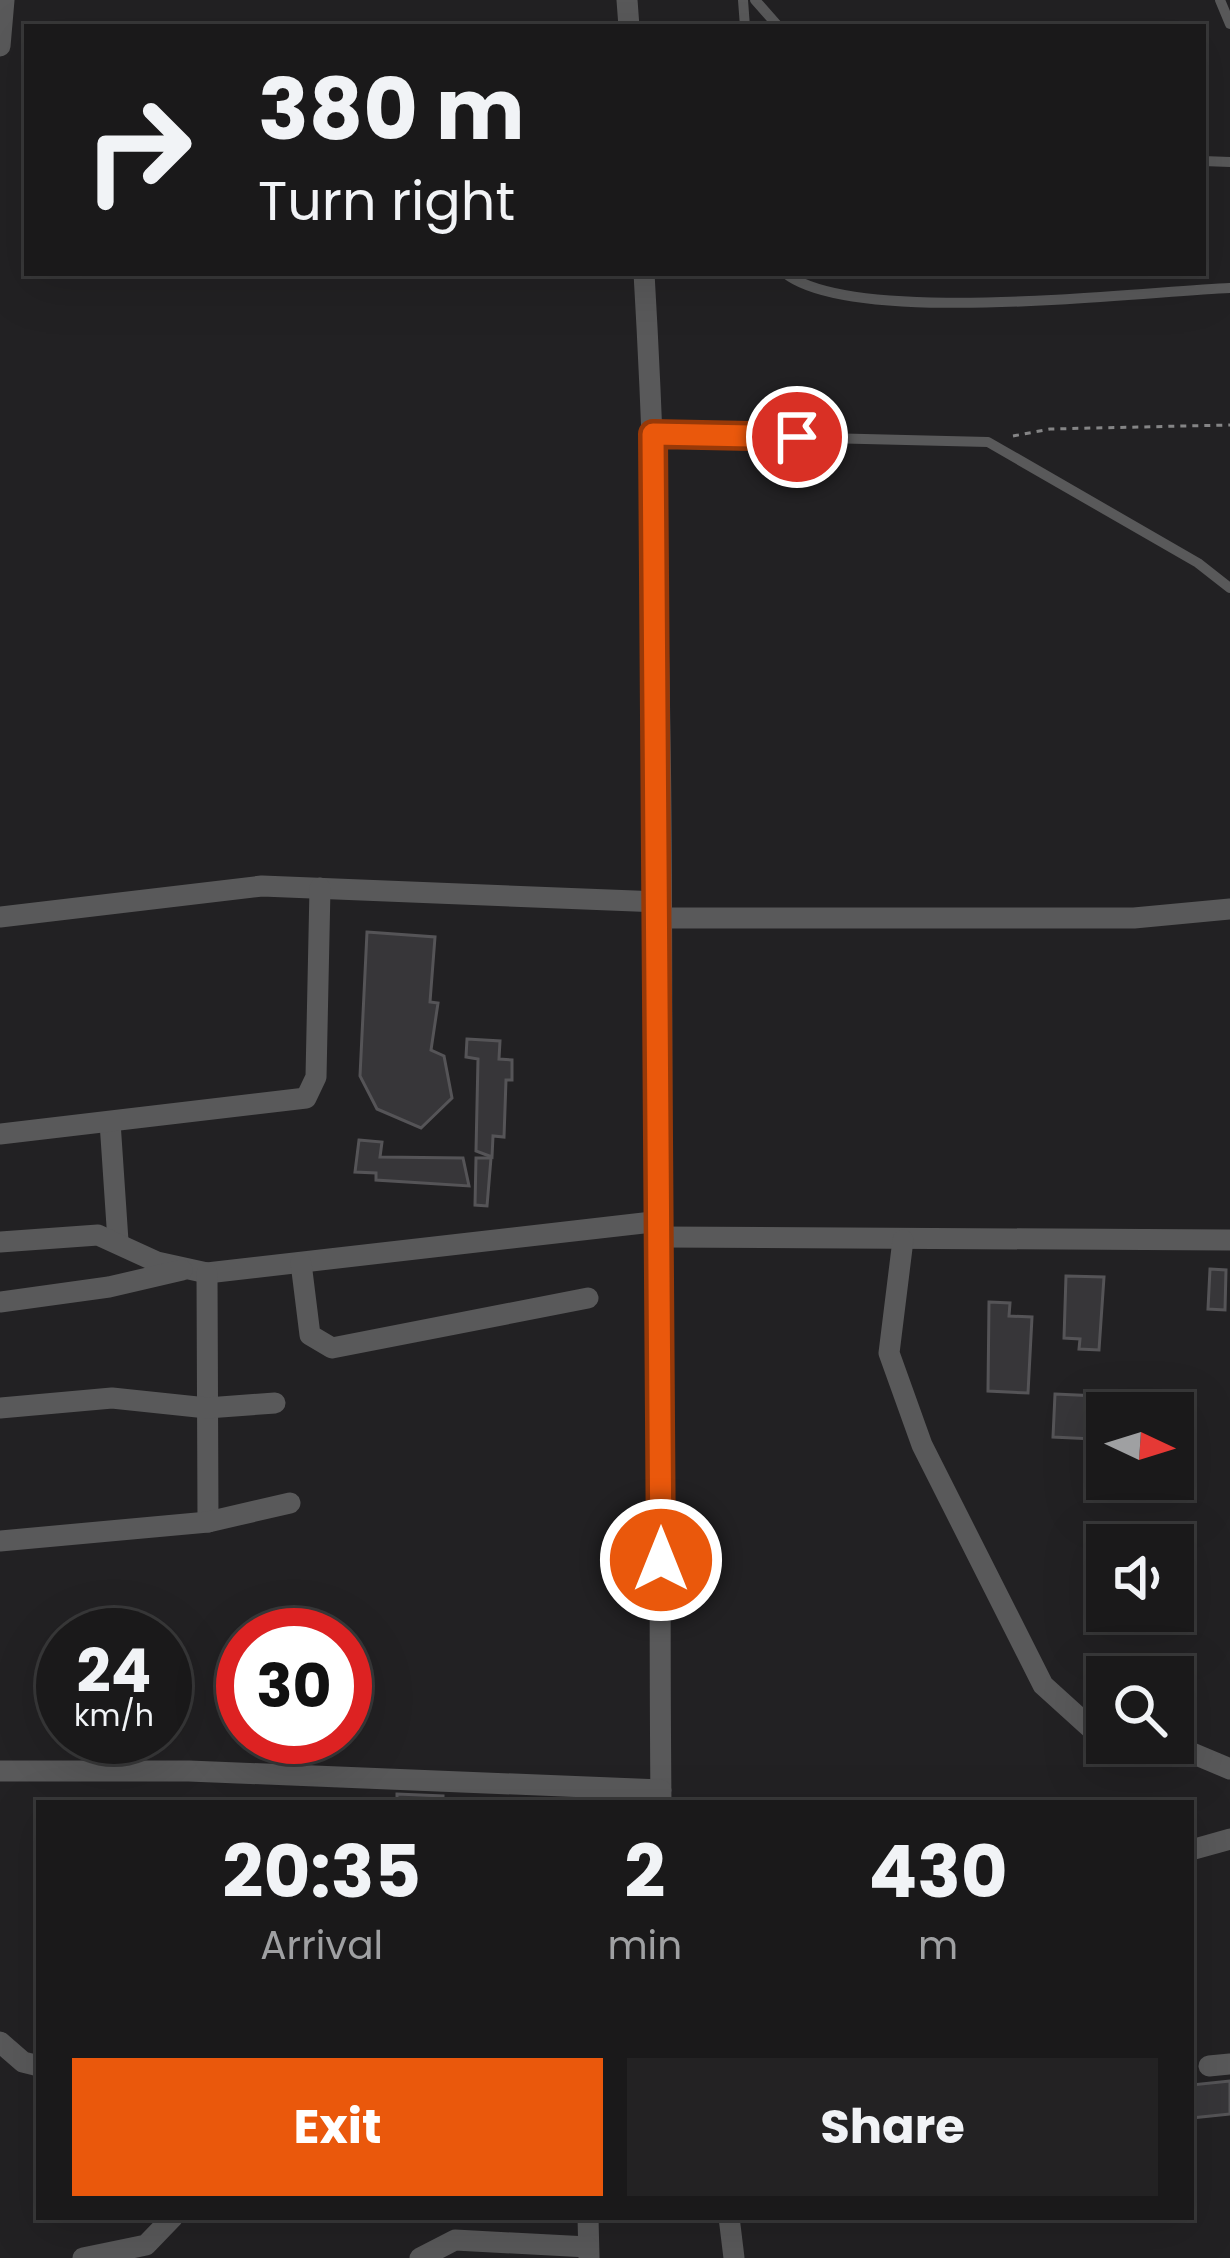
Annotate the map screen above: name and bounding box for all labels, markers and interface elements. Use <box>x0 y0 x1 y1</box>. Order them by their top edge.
text: 380 m <box>258 51 525 168</box>
icon: right <box>60 72 216 228</box>
text: Turn right <box>258 163 515 239</box>
pin <box>746 386 848 488</box>
icon: arrive <box>764 404 830 470</box>
north arrow <box>1086 1392 1194 1500</box>
map controls <box>1086 1392 1194 1764</box>
position arrow <box>598 1497 724 1623</box>
button: sound <box>1086 1524 1194 1632</box>
speed limit sign: 30 <box>216 1608 372 1764</box>
text: 24 <box>77 1629 151 1713</box>
button: search <box>1086 1656 1194 1764</box>
text: km/h <box>74 1694 154 1737</box>
text: 20:35 <box>222 1821 421 1922</box>
text: 2 <box>624 1821 665 1922</box>
text: 430 <box>868 1821 1008 1922</box>
text: Arrival <box>260 1918 383 1973</box>
text: min <box>607 1918 682 1973</box>
text: m <box>918 1918 958 1973</box>
button: Exit <box>72 2058 603 2196</box>
button: Share <box>627 2058 1158 2196</box>

